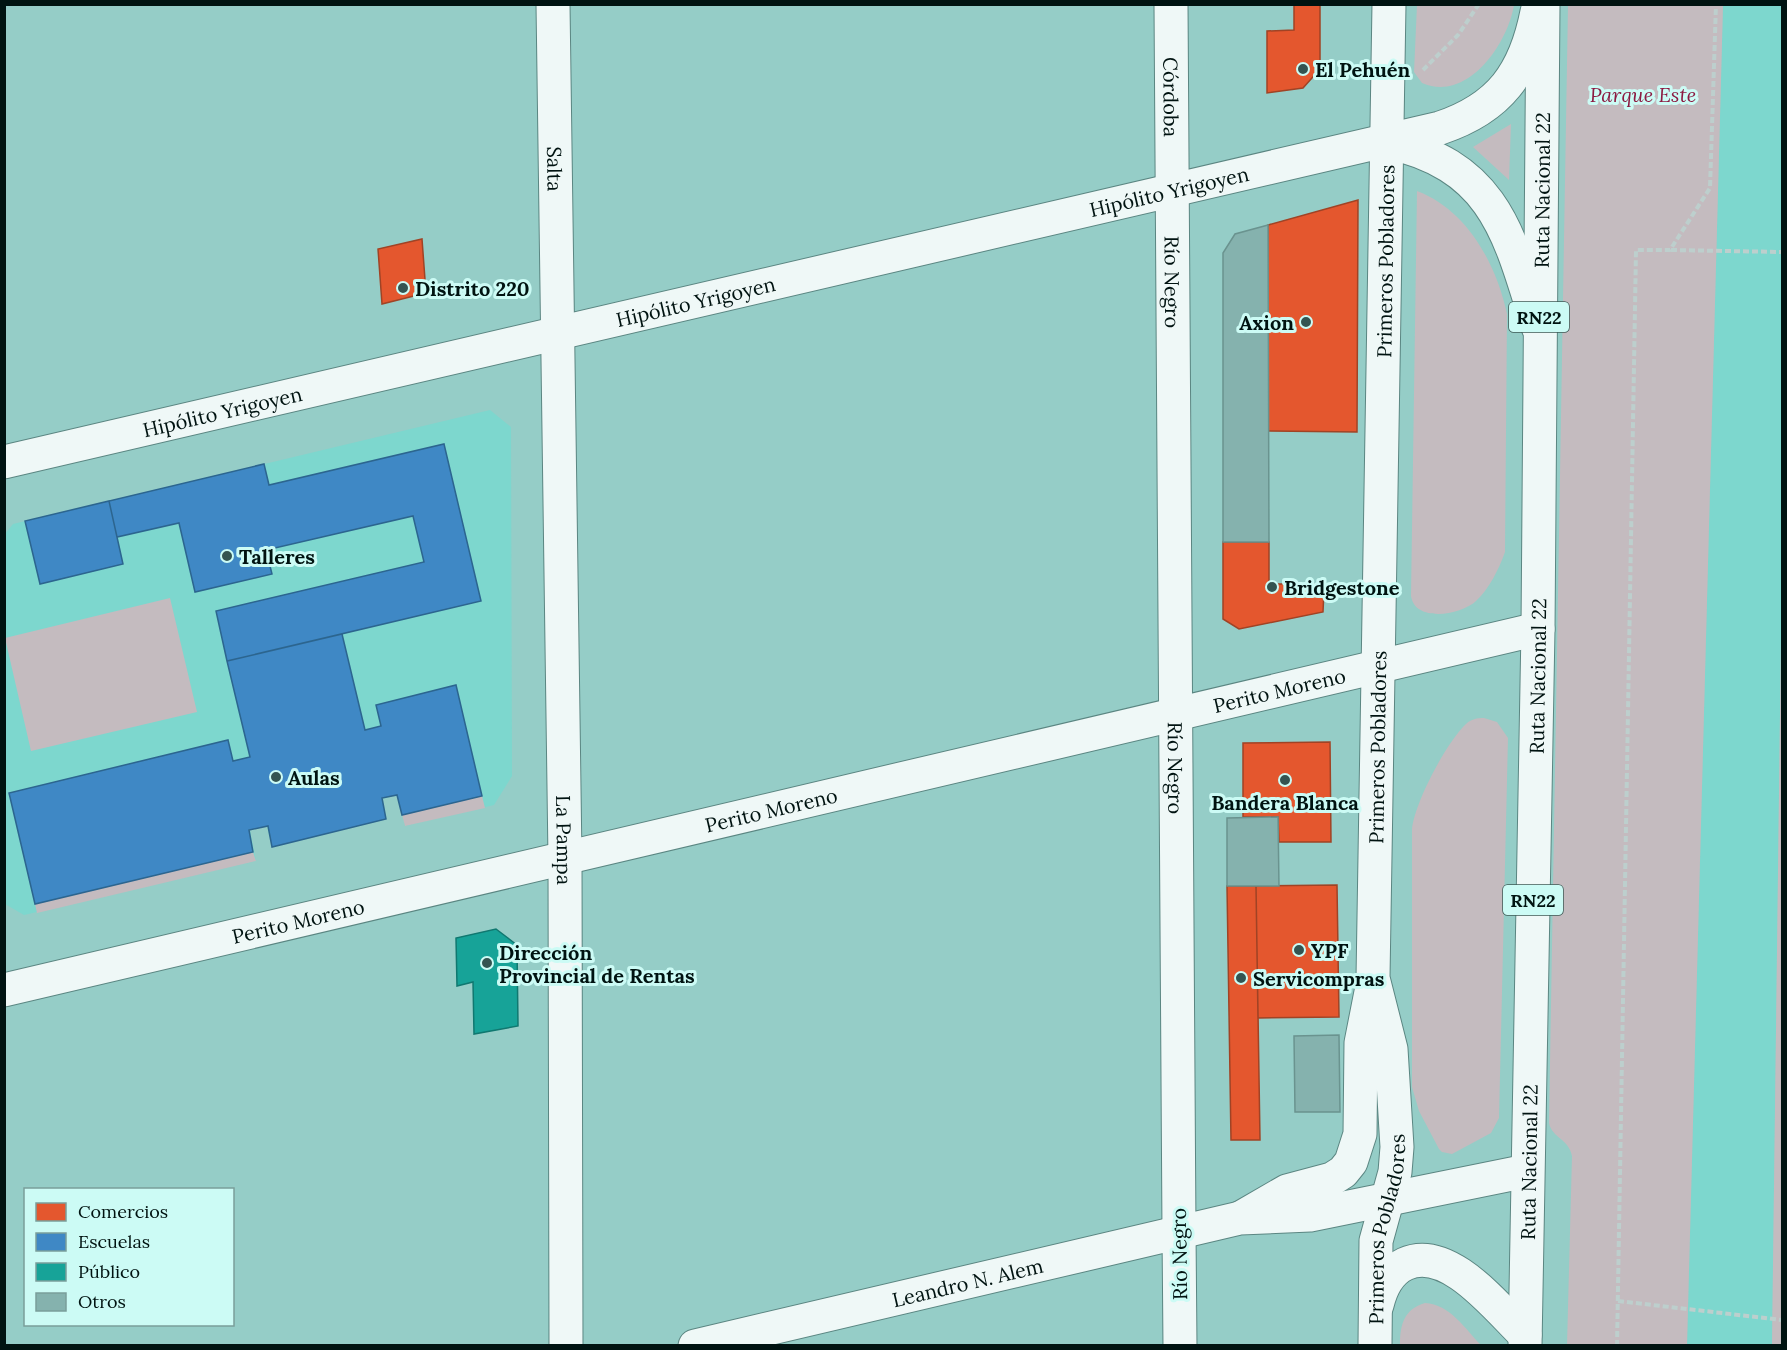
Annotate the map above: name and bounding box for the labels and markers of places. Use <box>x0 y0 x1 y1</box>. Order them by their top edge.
place label: El Pehuén <box>1315 57 1411 82</box>
marker: El Pehuén <box>1296 62 1310 76</box>
place label: Distrito 220 <box>415 276 530 301</box>
marker: Distrito 220 <box>396 281 410 295</box>
place label: Axion <box>1239 310 1294 335</box>
marker: Axion <box>1299 315 1313 329</box>
place label: Talleres <box>239 544 315 569</box>
marker: Talleres <box>220 549 234 563</box>
place label: Bridgestone <box>1284 575 1400 600</box>
marker: Bridgestone <box>1265 580 1279 594</box>
place label: Aulas <box>288 765 340 790</box>
marker: Aulas <box>269 770 283 784</box>
marker: Bandera Blanca <box>1278 773 1292 787</box>
place label: Bandera Blanca <box>1211 790 1359 815</box>
place label: YPF <box>1311 938 1349 963</box>
place label: Dirección Provincial de Rentas <box>499 940 695 988</box>
marker: YPF <box>1292 943 1306 957</box>
marker: Dirección Provincial de Rentas <box>480 956 494 970</box>
place label: Servicompras <box>1253 966 1385 991</box>
marker: Servicompras <box>1234 971 1248 985</box>

